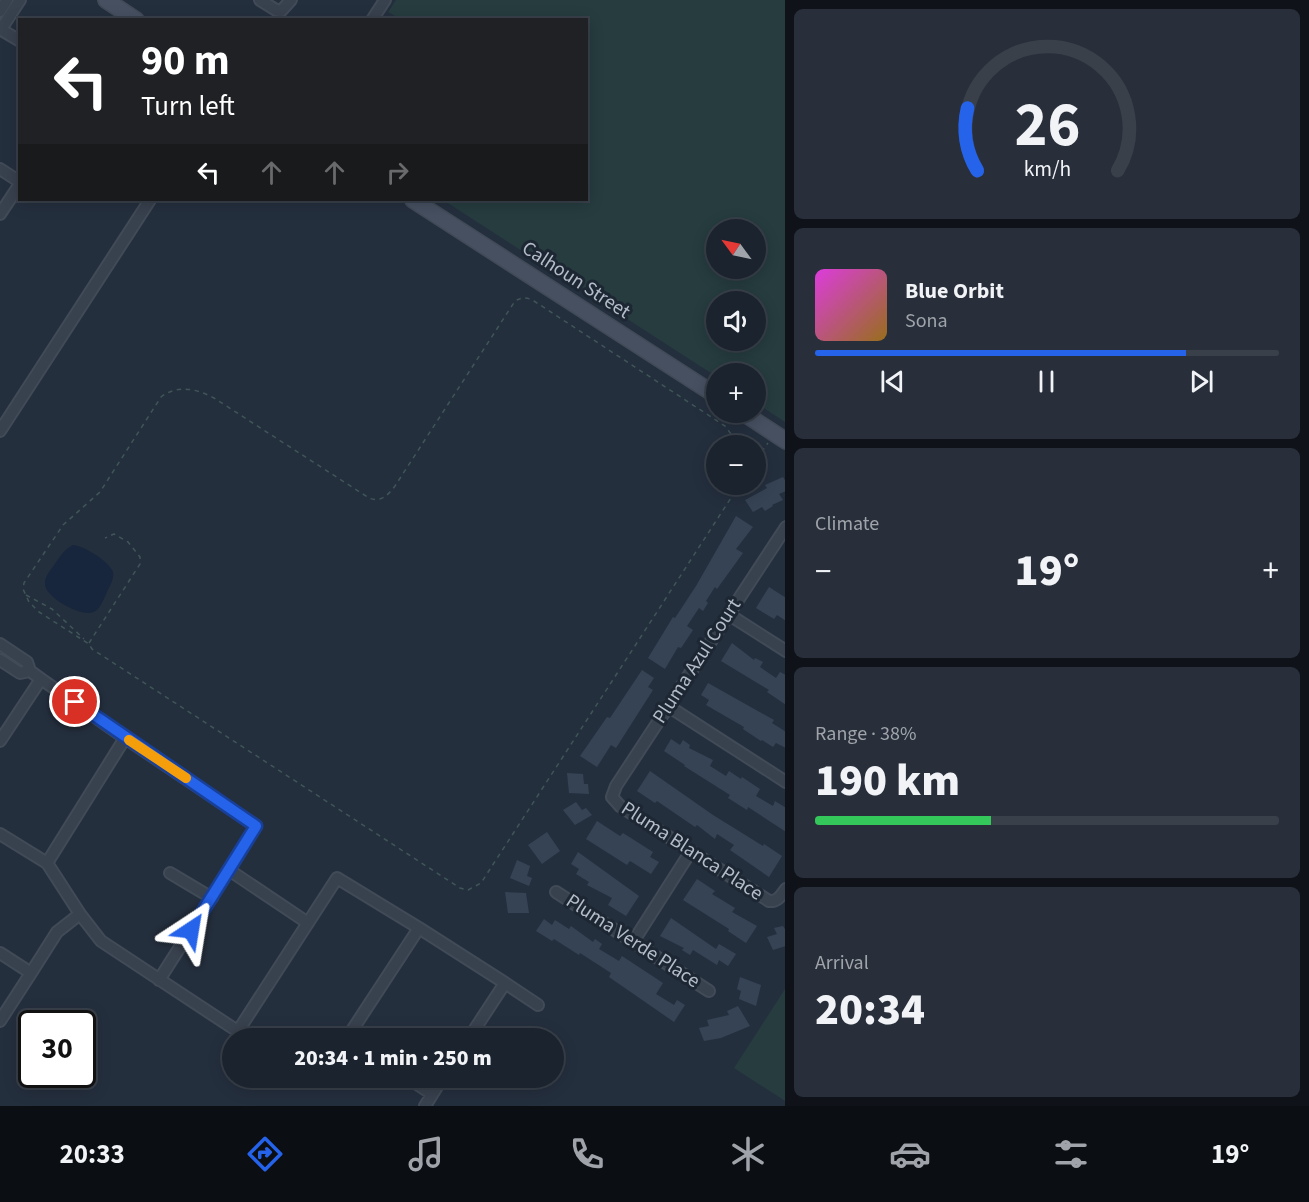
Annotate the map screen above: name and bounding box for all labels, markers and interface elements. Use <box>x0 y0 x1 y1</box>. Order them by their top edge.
text: 90 m <box>141 31 230 91</box>
icon: left <box>42 42 120 120</box>
text: 26 <box>1014 81 1080 170</box>
text: Turn left <box>141 87 235 126</box>
text: km/h <box>1023 155 1071 186</box>
icon: left <box>192 156 225 189</box>
icon: ahead <box>255 156 288 189</box>
icon: ahead <box>318 156 351 189</box>
icon: right <box>381 156 414 189</box>
north arrow <box>706 219 766 279</box>
map controls <box>706 219 766 495</box>
street label: Calhoun Street <box>516 234 636 326</box>
text: Blue Orbit <box>905 275 1004 307</box>
button: sound <box>706 291 766 351</box>
text: Sona <box>905 307 948 335</box>
button: + <box>706 363 766 423</box>
icon: previous <box>876 365 909 398</box>
icon: pause <box>1030 365 1063 398</box>
icon: next <box>1185 365 1218 398</box>
button: − <box>706 435 766 495</box>
text: Climate <box>815 510 879 538</box>
text: 19° <box>1015 539 1079 603</box>
text: − <box>815 548 831 595</box>
text: + <box>1263 548 1279 595</box>
street label: Pluma Azul Court <box>646 593 748 729</box>
pin <box>49 676 100 727</box>
icon: arrive <box>58 685 91 718</box>
text: Range · 38% <box>815 720 916 748</box>
text: 190 km <box>815 749 960 813</box>
street label: Pluma Blanca Place <box>616 795 768 907</box>
street label: Pluma Verde Place <box>560 887 706 995</box>
position arrow <box>159 898 223 962</box>
text: Arrival <box>815 949 869 977</box>
text: 20:34 <box>815 978 925 1042</box>
speed limit sign: 30 <box>18 1010 96 1088</box>
text: 20:34 · 1 min · 250 m <box>294 1042 492 1074</box>
icon: directions <box>244 1133 286 1175</box>
icon: music <box>405 1133 447 1175</box>
icon: phone <box>566 1133 608 1175</box>
icon: climate <box>727 1133 769 1175</box>
icon: car <box>889 1133 931 1175</box>
icon: filters <box>1050 1133 1092 1175</box>
text: 20:33 <box>60 1135 125 1174</box>
text: 19° <box>1211 1135 1249 1174</box>

